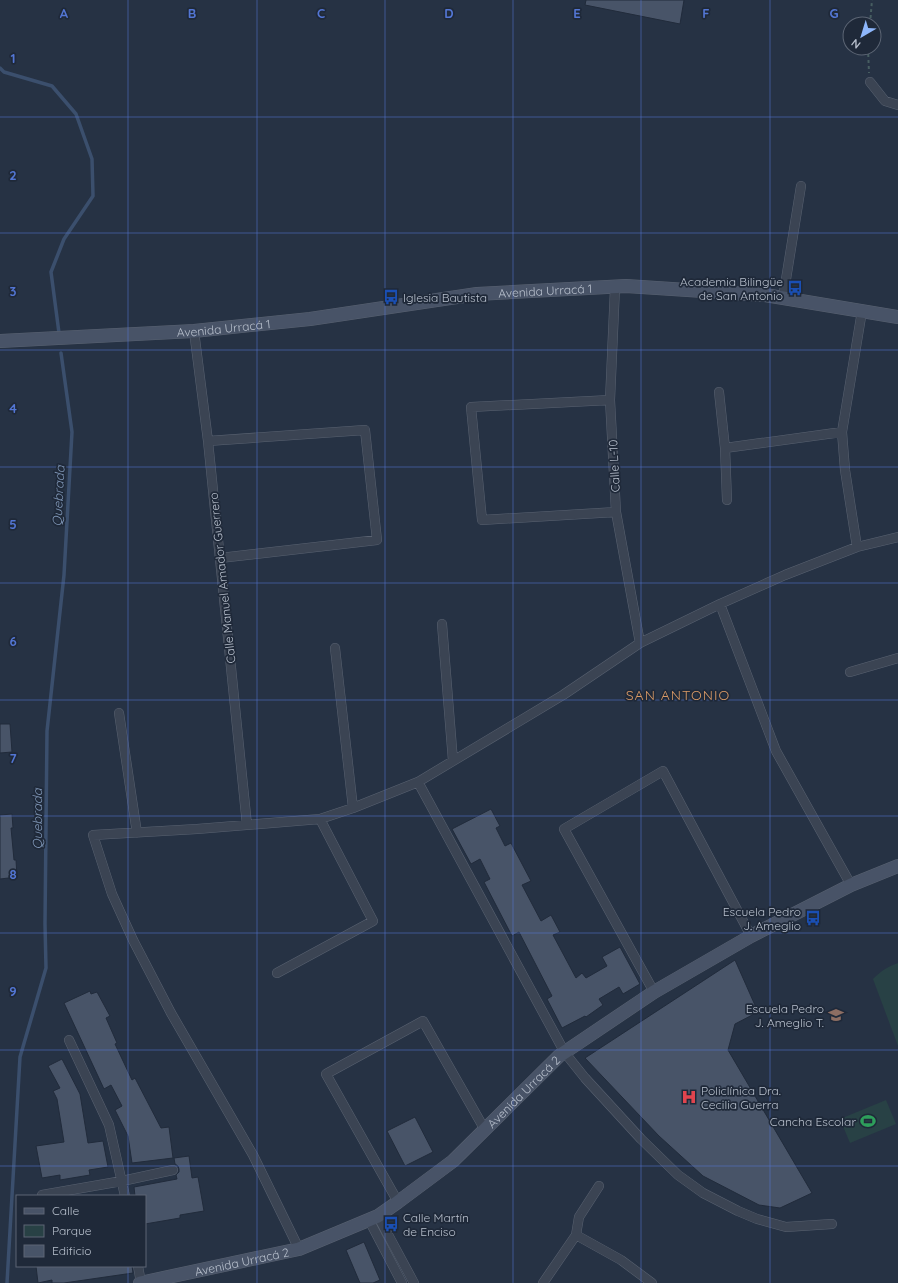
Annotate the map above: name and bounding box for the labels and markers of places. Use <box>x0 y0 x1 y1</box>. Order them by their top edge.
place label: Academia Bilingüe de San Antonio <box>680 274 783 303</box>
bus stop icon: Academia Bilingüe de San Antonio <box>786 279 804 297</box>
bus stop icon: Iglesia Bautista <box>382 288 400 306</box>
place label: Iglesia Bautista <box>403 290 487 305</box>
place label: Escuela Pedro J. Ameglio <box>723 904 801 933</box>
bus stop icon: Escuela Pedro J. Ameglio <box>804 909 822 927</box>
place label: Escuela Pedro J. Ameglio T. <box>746 1001 824 1030</box>
school or university icon: Escuela Pedro J. Ameglio T. <box>827 1006 845 1024</box>
place label: Policlínica Dra. Cecilia Guerra <box>701 1083 781 1112</box>
hospital icon: Policlínica Dra. Cecilia Guerra <box>680 1088 698 1106</box>
sports icon: Cancha Escolar <box>859 1112 877 1130</box>
place label: Cancha Escolar <box>770 1114 856 1129</box>
place label: Calle Martín de Enciso <box>403 1210 469 1239</box>
bus stop icon: Calle Martín de Enciso <box>382 1215 400 1233</box>

